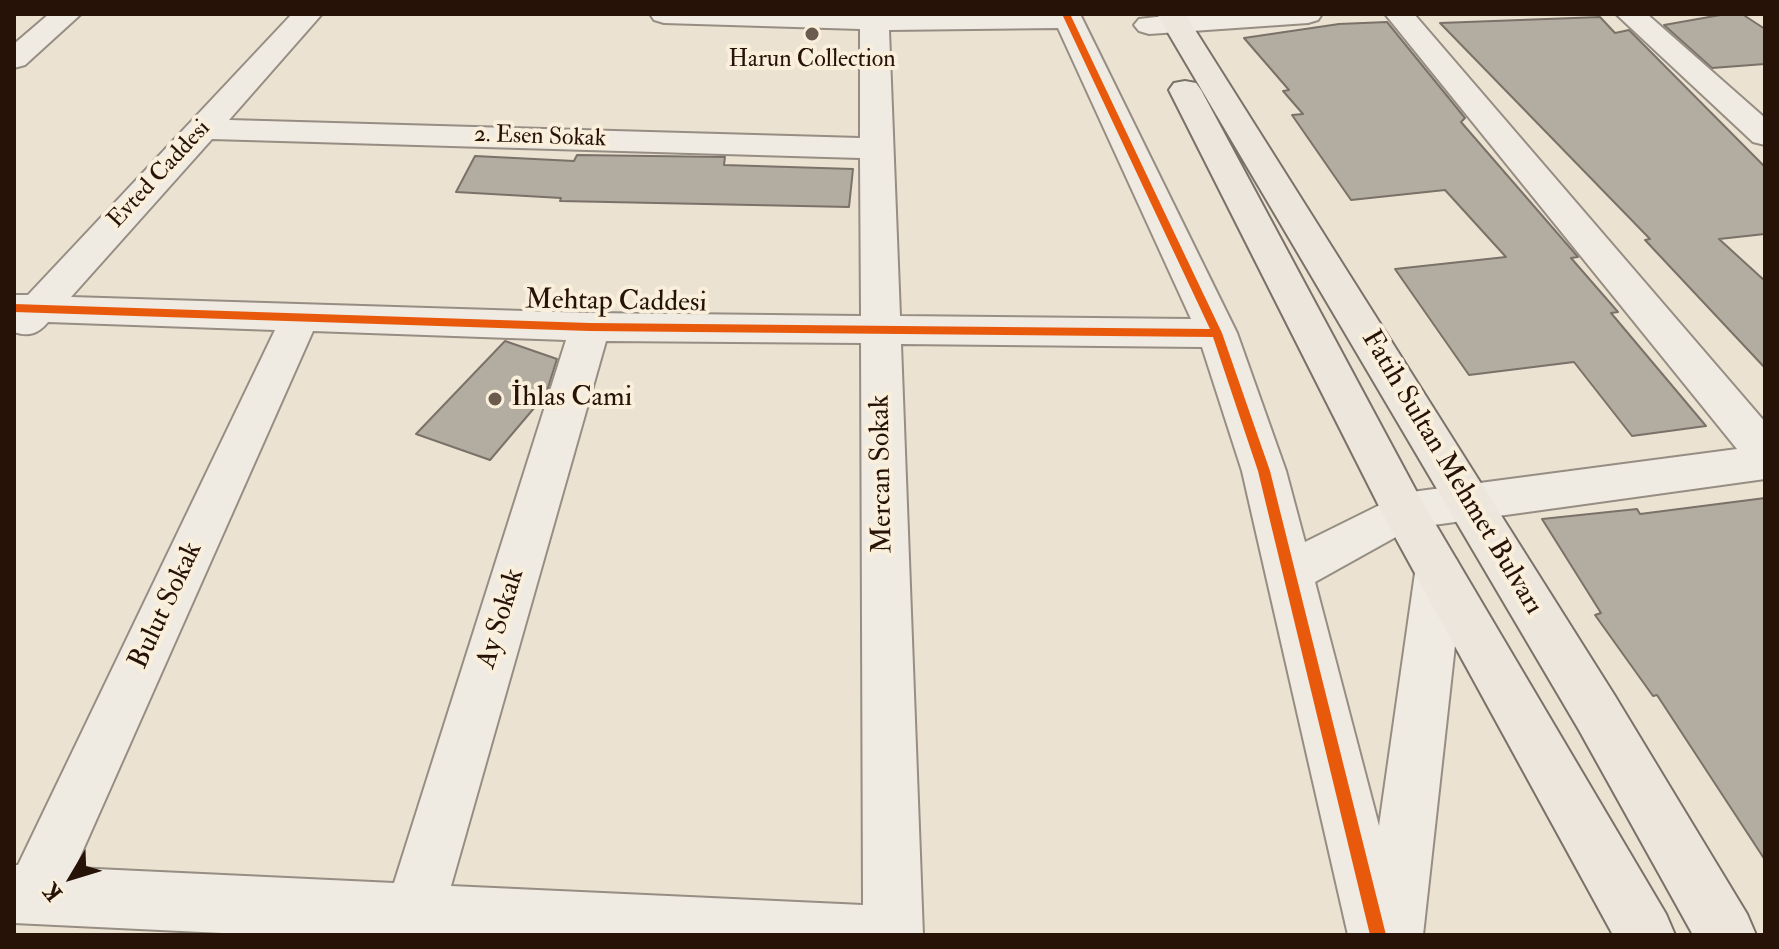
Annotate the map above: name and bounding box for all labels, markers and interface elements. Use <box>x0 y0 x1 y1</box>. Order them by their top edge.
marker: Harun Collection <box>803 25 821 43</box>
place label: Harun Collection <box>728 47 896 75</box>
street label: Evted Caddesi <box>103 115 217 235</box>
street label: 2. Esen Sokak <box>473 121 607 155</box>
street label: Mehtap Caddesi <box>525 285 707 321</box>
street label: Fatih Sultan Mehmet Bulvarı <box>1353 325 1549 621</box>
place label: İhlas Cami <box>511 382 632 416</box>
marker: İhlas Cami <box>486 390 504 408</box>
street label: Mercan Sokak <box>865 394 901 554</box>
street label: Bulut Sokak <box>123 537 211 675</box>
street label: Ay Sokak <box>471 565 533 673</box>
north arrow <box>32 837 112 917</box>
text: K <box>37 877 69 906</box>

